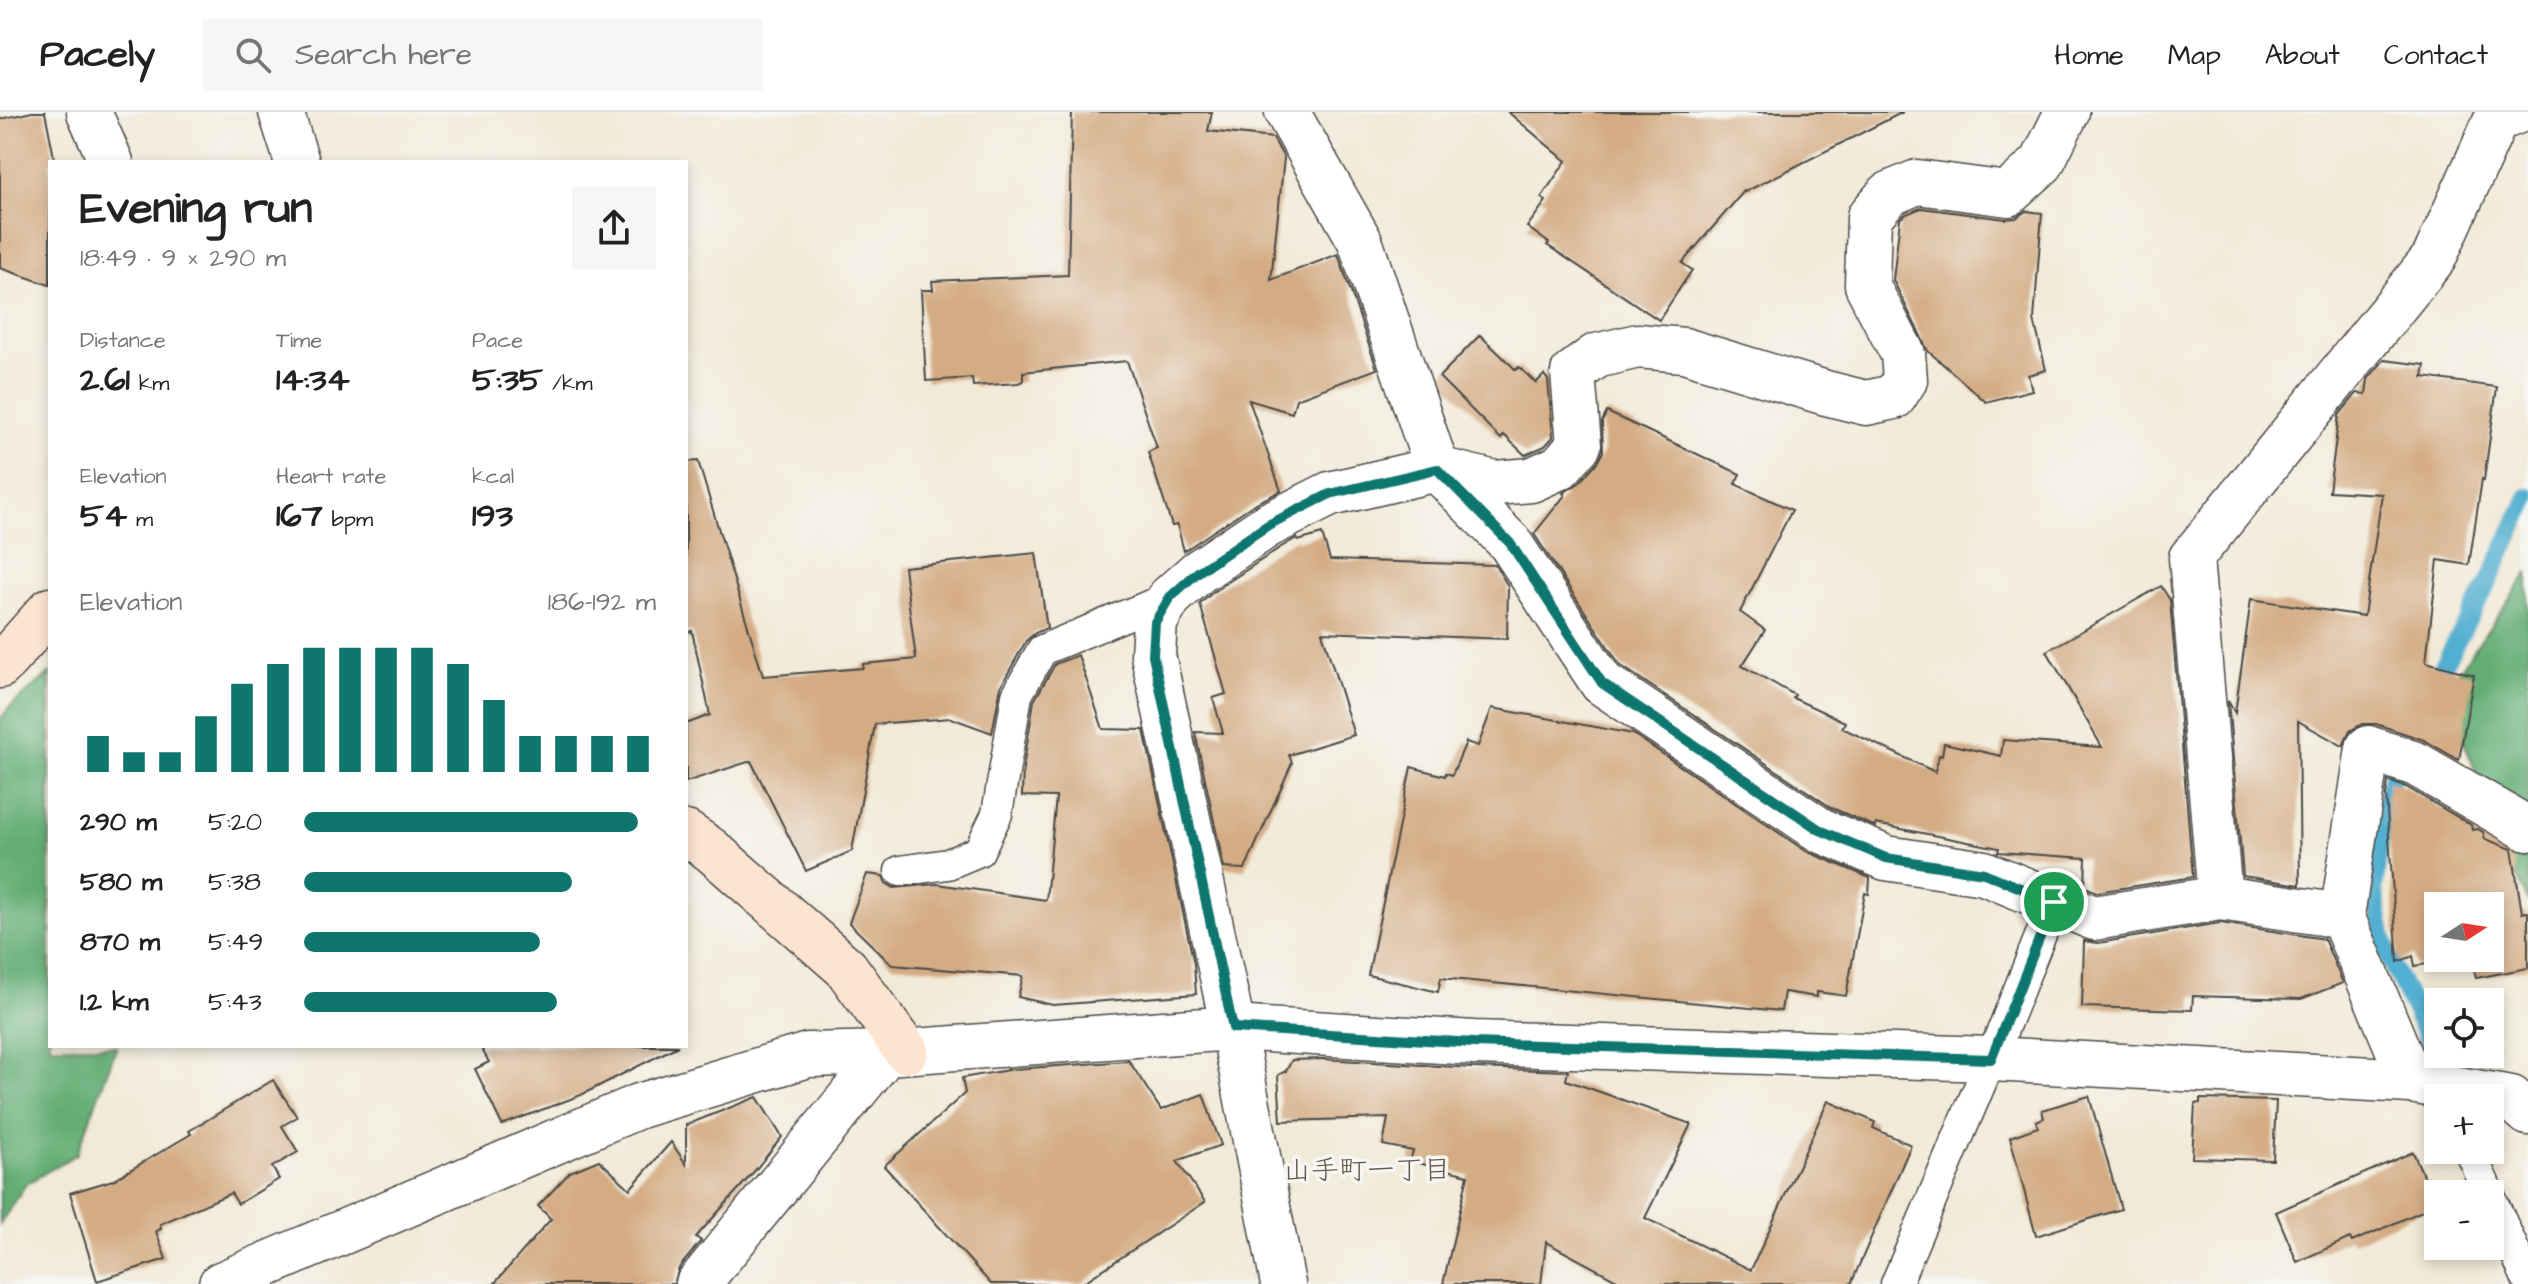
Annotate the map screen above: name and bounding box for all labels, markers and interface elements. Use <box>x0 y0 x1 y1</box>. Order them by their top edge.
search box <box>203 19 763 91</box>
text: Pacely <box>40 29 155 81</box>
icon: search <box>231 33 275 77</box>
text: Search here <box>295 34 472 76</box>
text: Home <box>2054 36 2124 75</box>
text: Map <box>2168 36 2221 75</box>
text: About <box>2265 36 2340 75</box>
text: Contact <box>2384 36 2488 75</box>
text: Evening run <box>80 179 312 240</box>
button: share <box>572 186 656 270</box>
text: 18:49 · 9 × 290 m <box>80 240 286 276</box>
text: Distance <box>80 325 166 356</box>
text: Time <box>276 325 322 356</box>
text: Pace <box>472 325 523 356</box>
text: 2.61 <box>80 356 130 404</box>
text: 14:34 <box>276 356 350 404</box>
text: 5:35 <box>472 356 543 404</box>
text: km <box>130 368 169 399</box>
text: /km <box>543 368 593 399</box>
text: Elevation <box>80 461 167 492</box>
text: Heart rate <box>276 461 386 492</box>
text: kcal <box>472 461 514 492</box>
text: 54 <box>80 492 127 540</box>
text: 167 <box>276 492 323 540</box>
text: 193 <box>472 492 513 540</box>
text: m <box>127 504 153 535</box>
text: bpm <box>323 504 373 535</box>
text: Elevation <box>80 584 182 620</box>
text: 186–192 m <box>548 584 656 620</box>
text: 290 m <box>80 804 157 840</box>
text: 5:20 <box>208 804 262 840</box>
text: 580 m <box>80 864 162 900</box>
text: 5:38 <box>208 864 261 900</box>
pin <box>2020 868 2088 936</box>
icon: arrive <box>2032 880 2076 924</box>
north arrow <box>2424 892 2504 972</box>
map controls <box>2424 892 2504 1260</box>
text: 870 m <box>80 924 160 960</box>
text: 5:49 <box>208 924 263 960</box>
text: 1.2 km <box>80 984 148 1020</box>
text: 5:43 <box>208 984 262 1020</box>
button: locate <box>2424 988 2504 1068</box>
button: + <box>2424 1084 2504 1164</box>
district label: 山手町一丁目 <box>1283 1151 1451 1190</box>
button: − <box>2424 1180 2504 1260</box>

